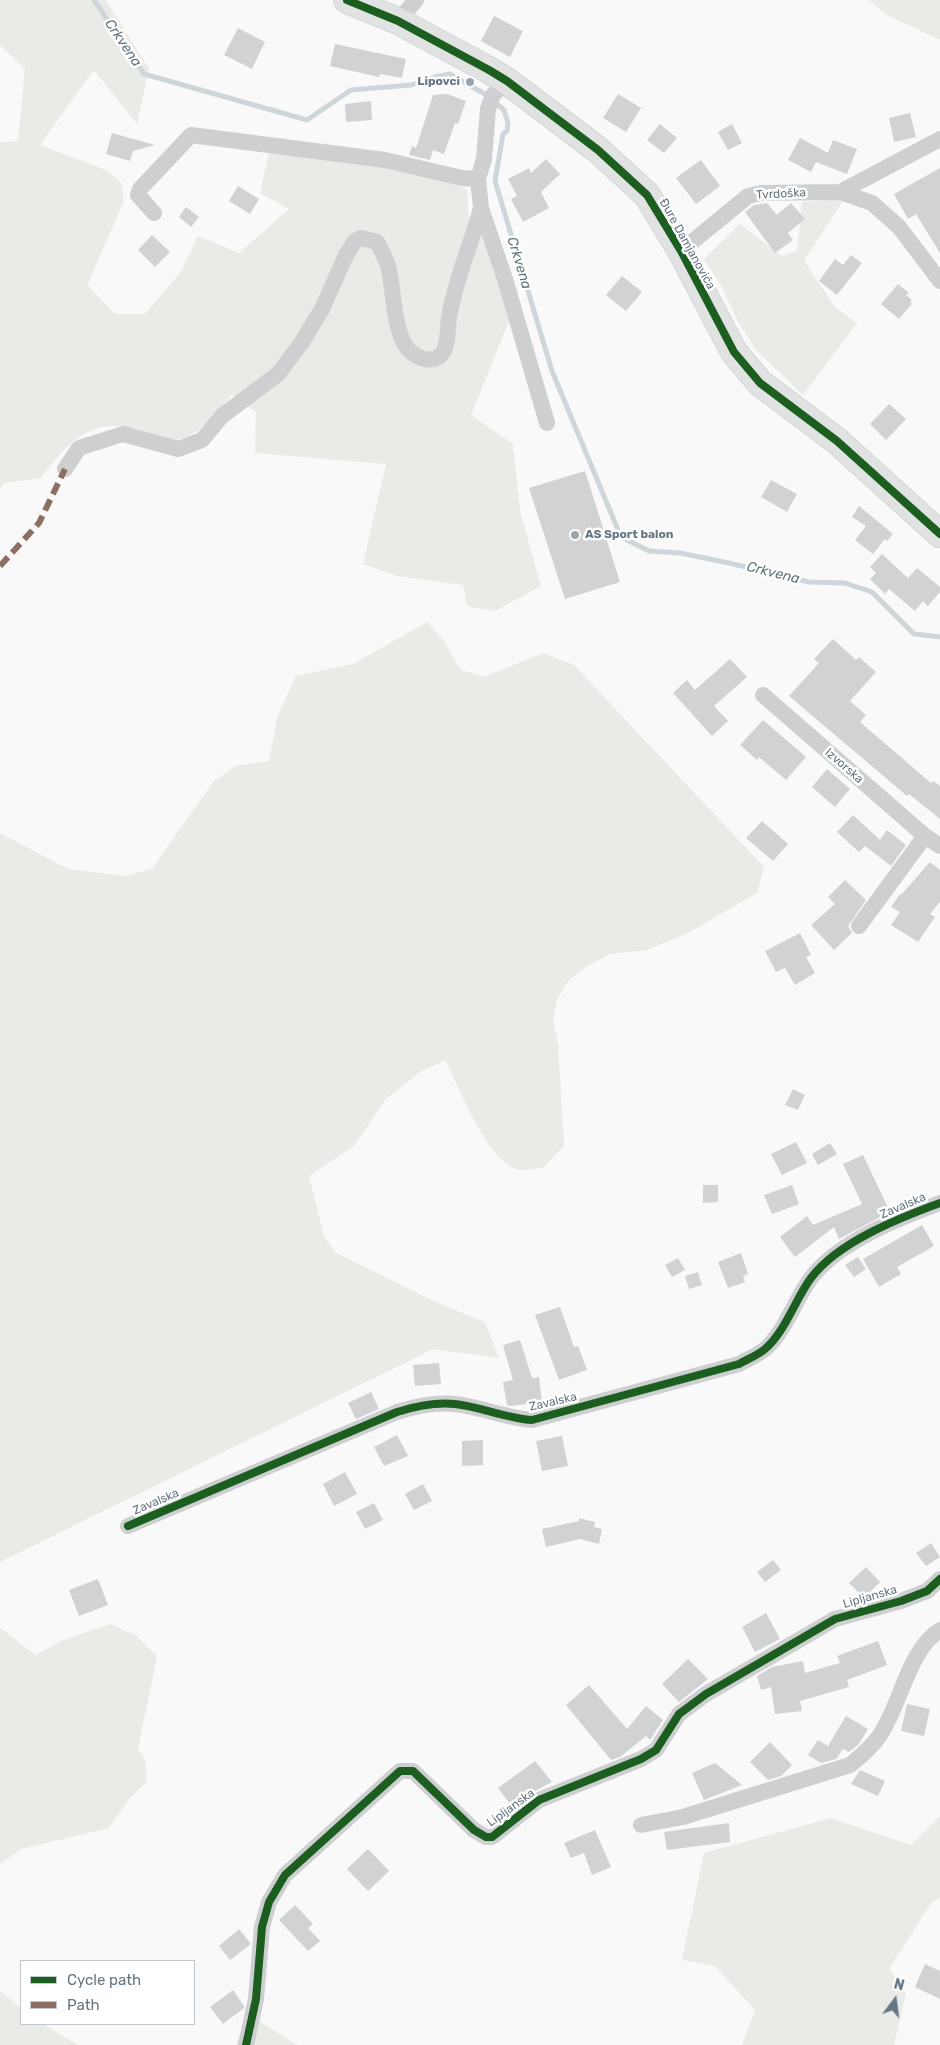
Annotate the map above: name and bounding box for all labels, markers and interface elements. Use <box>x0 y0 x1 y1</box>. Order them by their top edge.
water label: Crkvena <box>101 16 145 70</box>
place label: Lipovci <box>417 75 460 89</box>
marker: Lipovci <box>464 76 476 88</box>
street label: Tvrdoška <box>756 186 806 202</box>
street label: Đure Damjanovića <box>656 196 718 292</box>
water label: Crkvena <box>503 235 535 291</box>
place label: AS Sport balon <box>585 528 674 542</box>
marker: AS Sport balon <box>569 529 581 541</box>
water label: Crkvena <box>745 558 801 588</box>
street label: Izvorska <box>822 745 866 787</box>
street label: Zavalska <box>878 1190 928 1222</box>
street label: Zavalska <box>528 1390 578 1414</box>
street label: Zavalska <box>131 1486 181 1518</box>
street label: Lipljanska <box>841 1582 899 1612</box>
street label: Lipljanska <box>484 1786 538 1830</box>
legend <box>20 1960 195 2025</box>
text: Cycle path <box>67 1971 141 1989</box>
north arrow <box>870 1975 920 2025</box>
text: N <box>892 1976 906 1995</box>
text: Path <box>67 1996 100 2014</box>

